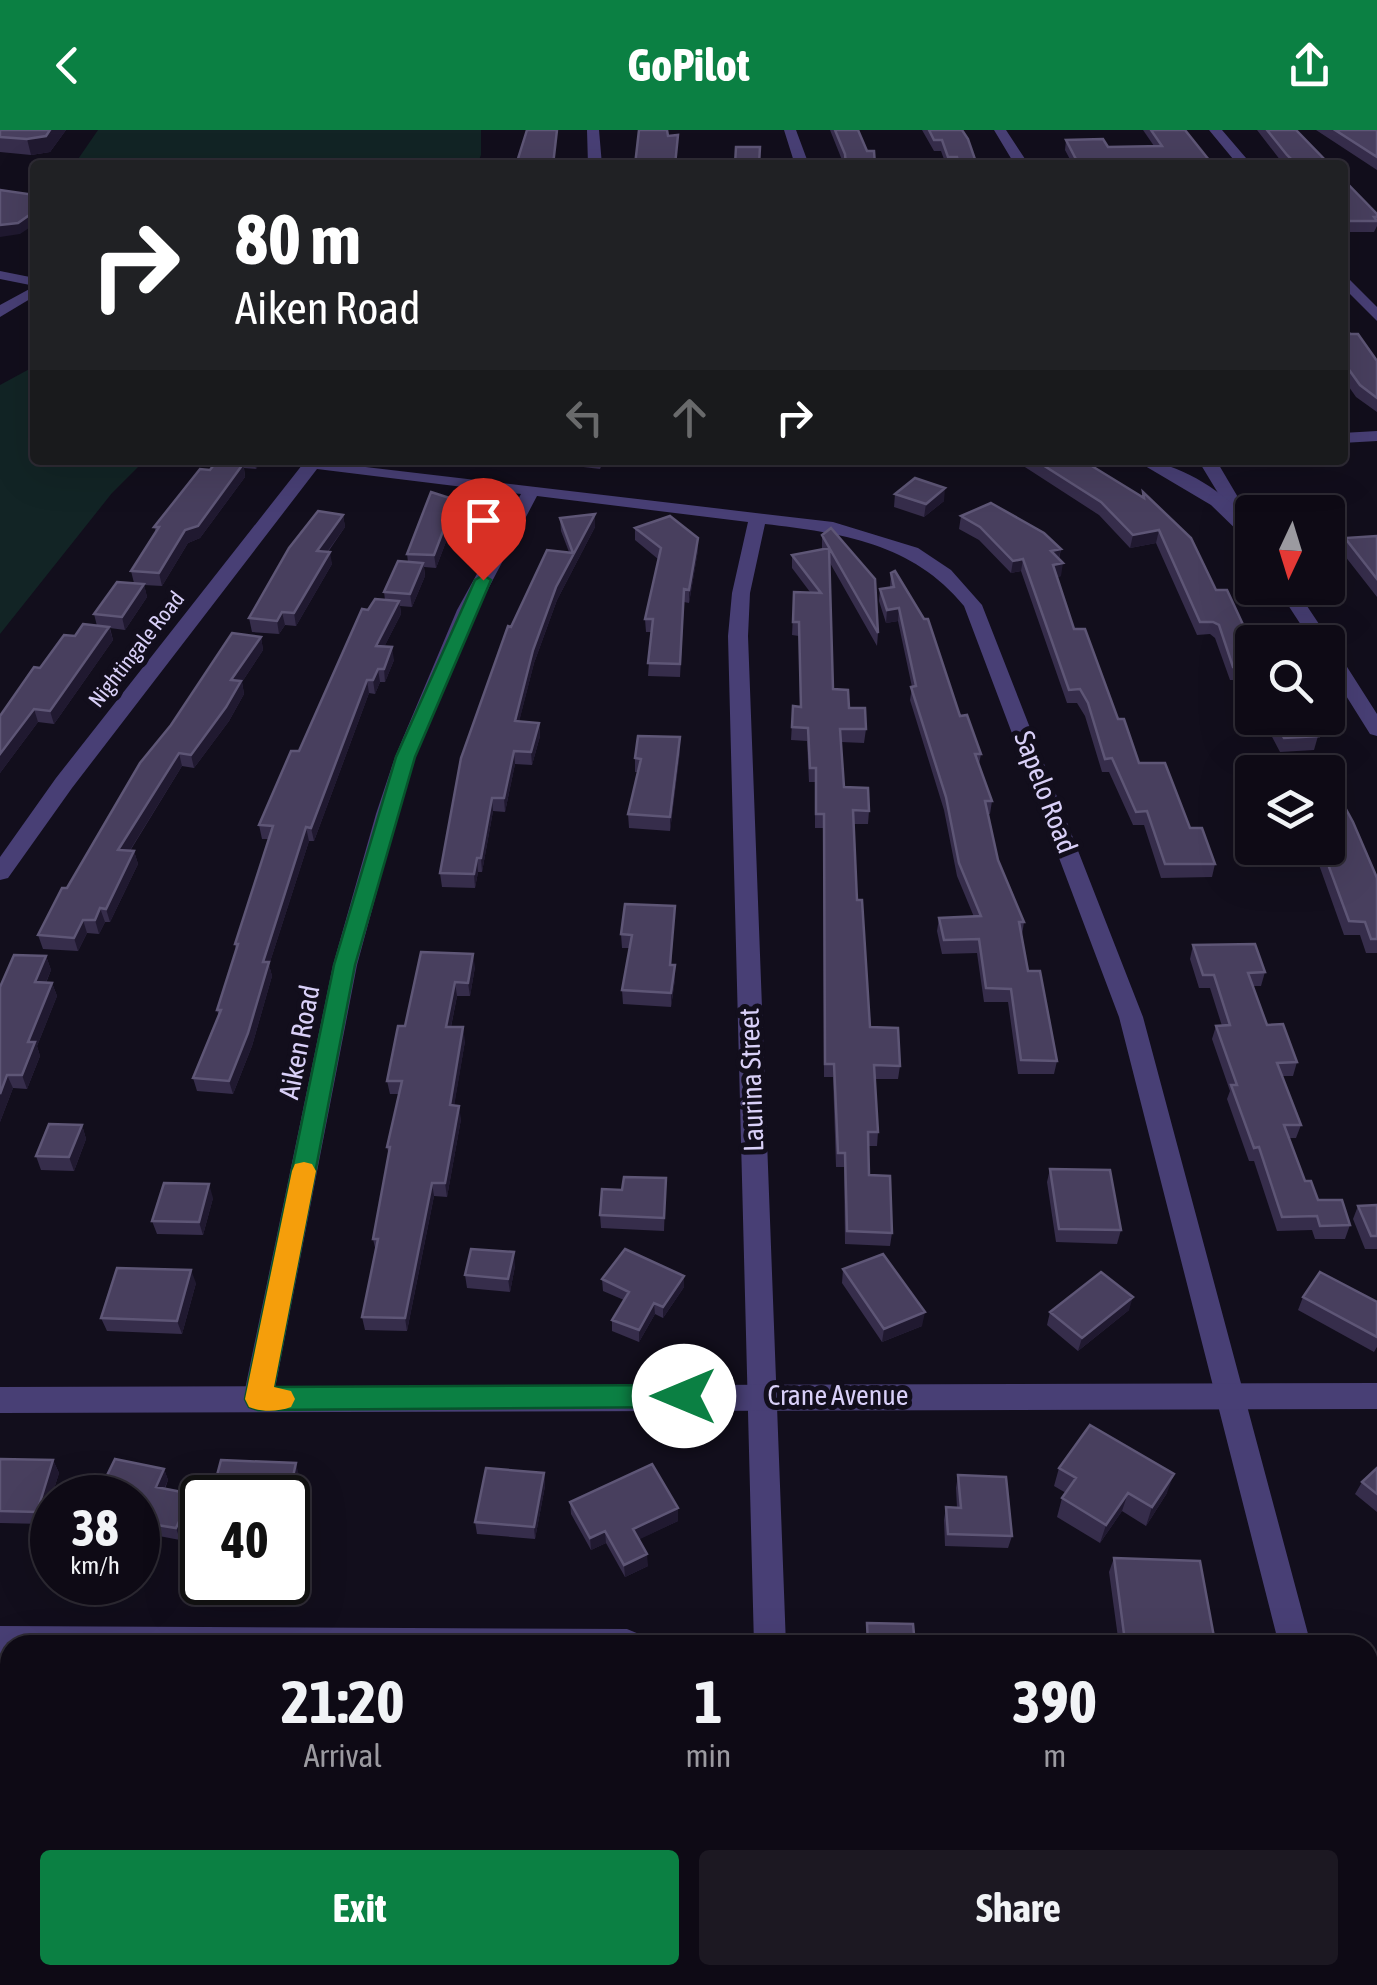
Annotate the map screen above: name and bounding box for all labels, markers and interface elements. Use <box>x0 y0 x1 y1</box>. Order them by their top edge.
icon: back <box>40 38 95 93</box>
icon: share <box>1282 38 1337 93</box>
text: GoPilot <box>627 39 750 91</box>
text: 80 m <box>235 199 361 279</box>
icon: right <box>70 200 200 330</box>
text: Aiken Road <box>235 282 421 334</box>
icon: left <box>557 390 612 445</box>
icon: ahead <box>662 390 717 445</box>
icon: right <box>767 390 822 445</box>
pin <box>441 478 526 581</box>
icon: arrive <box>456 493 511 548</box>
north arrow <box>1235 495 1345 605</box>
map controls <box>1235 495 1345 865</box>
street label: Nightingale Road <box>83 586 189 712</box>
button: search <box>1235 625 1345 735</box>
street label: Sapelo Road <box>1008 726 1084 858</box>
button: layers <box>1235 755 1345 865</box>
street label: Aiken Road <box>272 982 326 1102</box>
street label: Laurina Street <box>732 1008 770 1152</box>
position arrow <box>632 1344 736 1448</box>
street label: Crane Avenue <box>768 1379 908 1411</box>
speed limit sign: 40 <box>180 1475 310 1605</box>
text: 38 <box>71 1499 118 1557</box>
text: km/h <box>70 1551 120 1579</box>
text: 21:20 <box>281 1667 404 1736</box>
text: 1 <box>694 1667 723 1736</box>
text: 390 <box>1012 1667 1097 1736</box>
text: Arrival <box>304 1737 382 1774</box>
text: min <box>685 1737 731 1774</box>
text: m <box>1043 1737 1066 1774</box>
button: Exit <box>40 1850 679 1965</box>
button: Share <box>699 1850 1338 1965</box>

